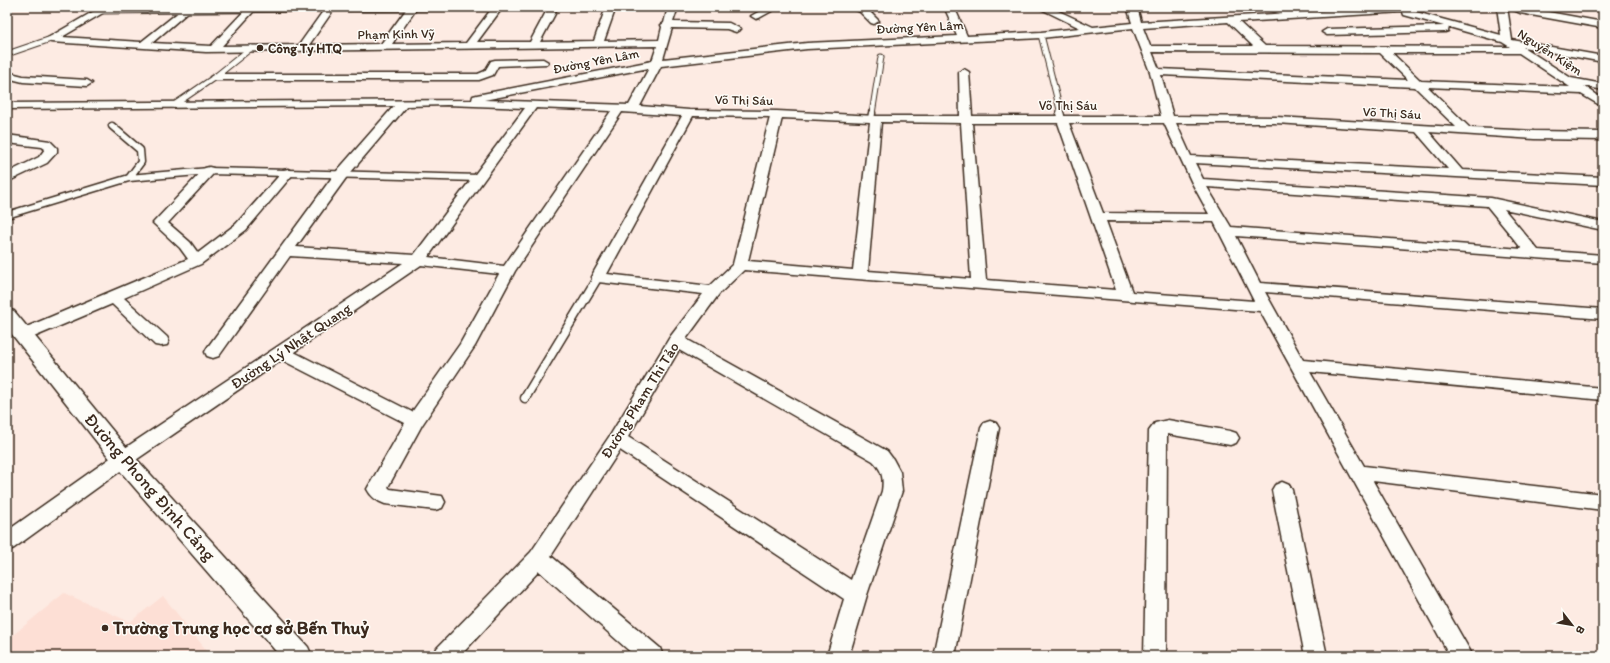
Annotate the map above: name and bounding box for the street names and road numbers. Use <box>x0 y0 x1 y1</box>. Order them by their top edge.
street label: Đường Yên Lâm <box>876 17 964 37</box>
street label: Phạm Kinh Vỹ <box>357 26 435 42</box>
street label: Nguyễn Kiệm <box>1515 26 1585 78</box>
street label: Đường Yên Lâm <box>552 45 640 77</box>
street label: Võ Thị Sáu <box>715 92 773 108</box>
street label: Võ Thị Sáu <box>1039 98 1097 113</box>
street label: Võ Thị Sáu <box>1362 104 1422 122</box>
street label: Đường Lý Nhật Quang <box>227 299 355 393</box>
street label: Đường Pham Thi Tảo <box>597 339 683 461</box>
street label: Đường Phong Định Cảng <box>80 408 221 566</box>

